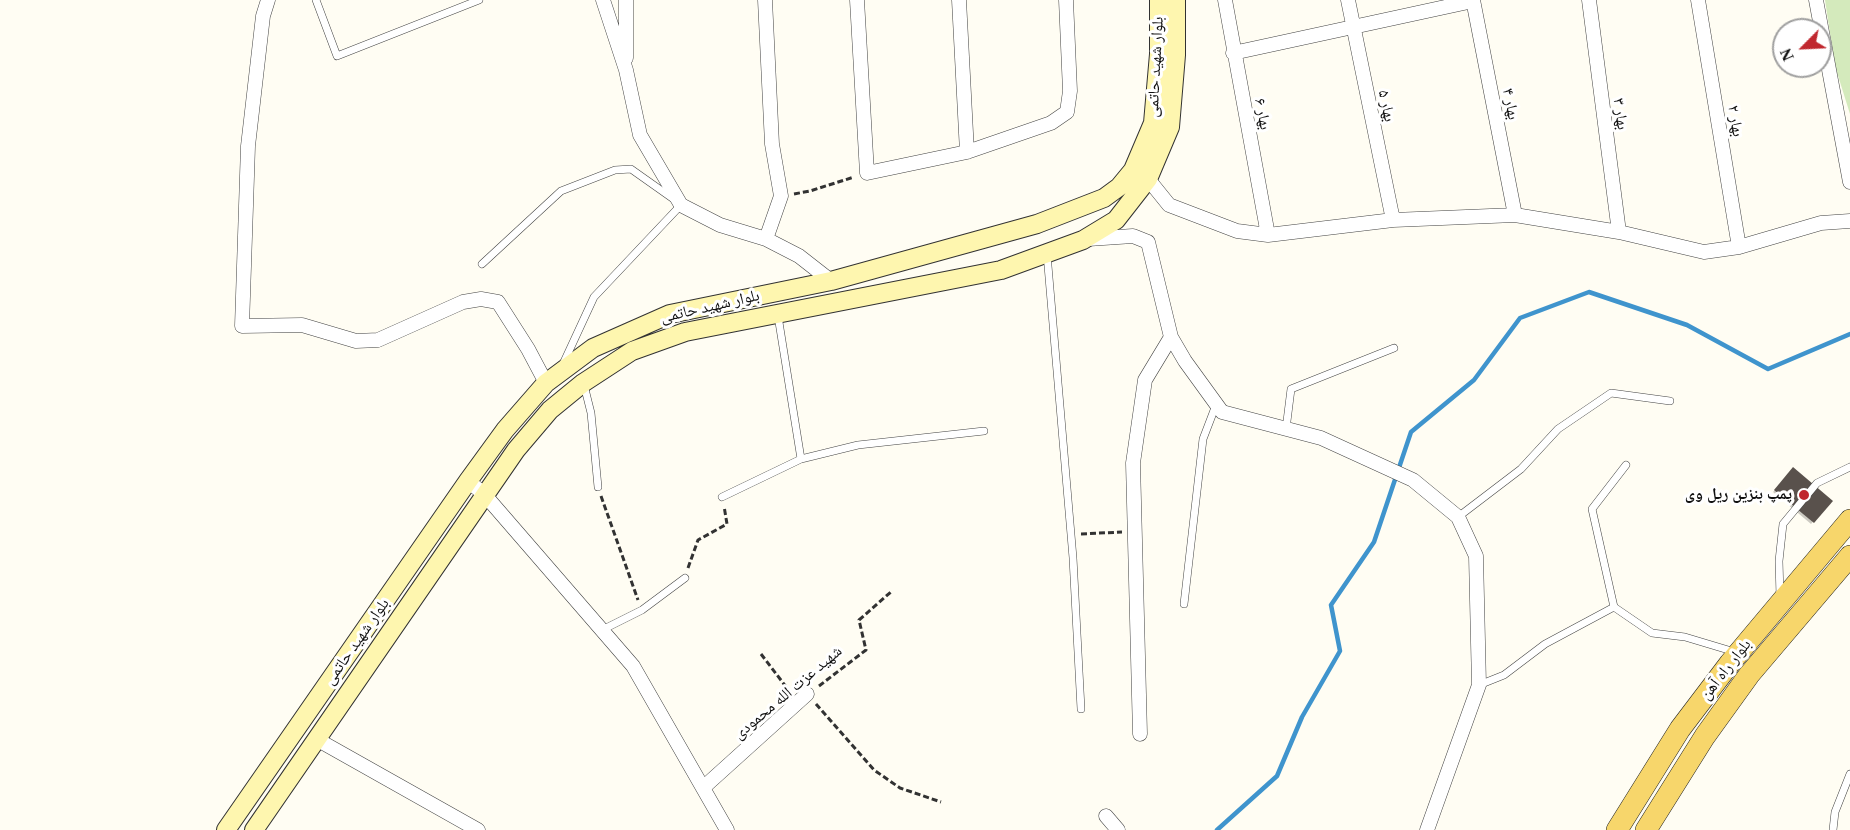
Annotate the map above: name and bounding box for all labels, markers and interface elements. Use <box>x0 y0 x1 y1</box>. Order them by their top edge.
street label: بلوار شهید حاتمی <box>1144 16 1168 118</box>
north arrow <box>1772 18 1832 78</box>
text: N <box>1777 46 1797 63</box>
street label: بهار ۴ <box>1498 87 1522 121</box>
street label: بهار ۵ <box>1373 88 1399 124</box>
street label: بهار ۶ <box>1250 97 1274 131</box>
street label: بهار ۳ <box>1608 97 1632 131</box>
street label: بهار ۲ <box>1723 104 1747 138</box>
street label: بلوار شهید حاتمی <box>659 286 761 328</box>
place label: پمپ بنزین ریل وی <box>1685 485 1792 505</box>
marker: پمپ بنزین ریل وی <box>1797 488 1811 502</box>
street label: بلوار شهید حاتمی <box>320 595 394 689</box>
street label: بلوار راه آهن <box>1696 636 1756 704</box>
street label: شهید عزت الله محمودی <box>730 642 846 744</box>

